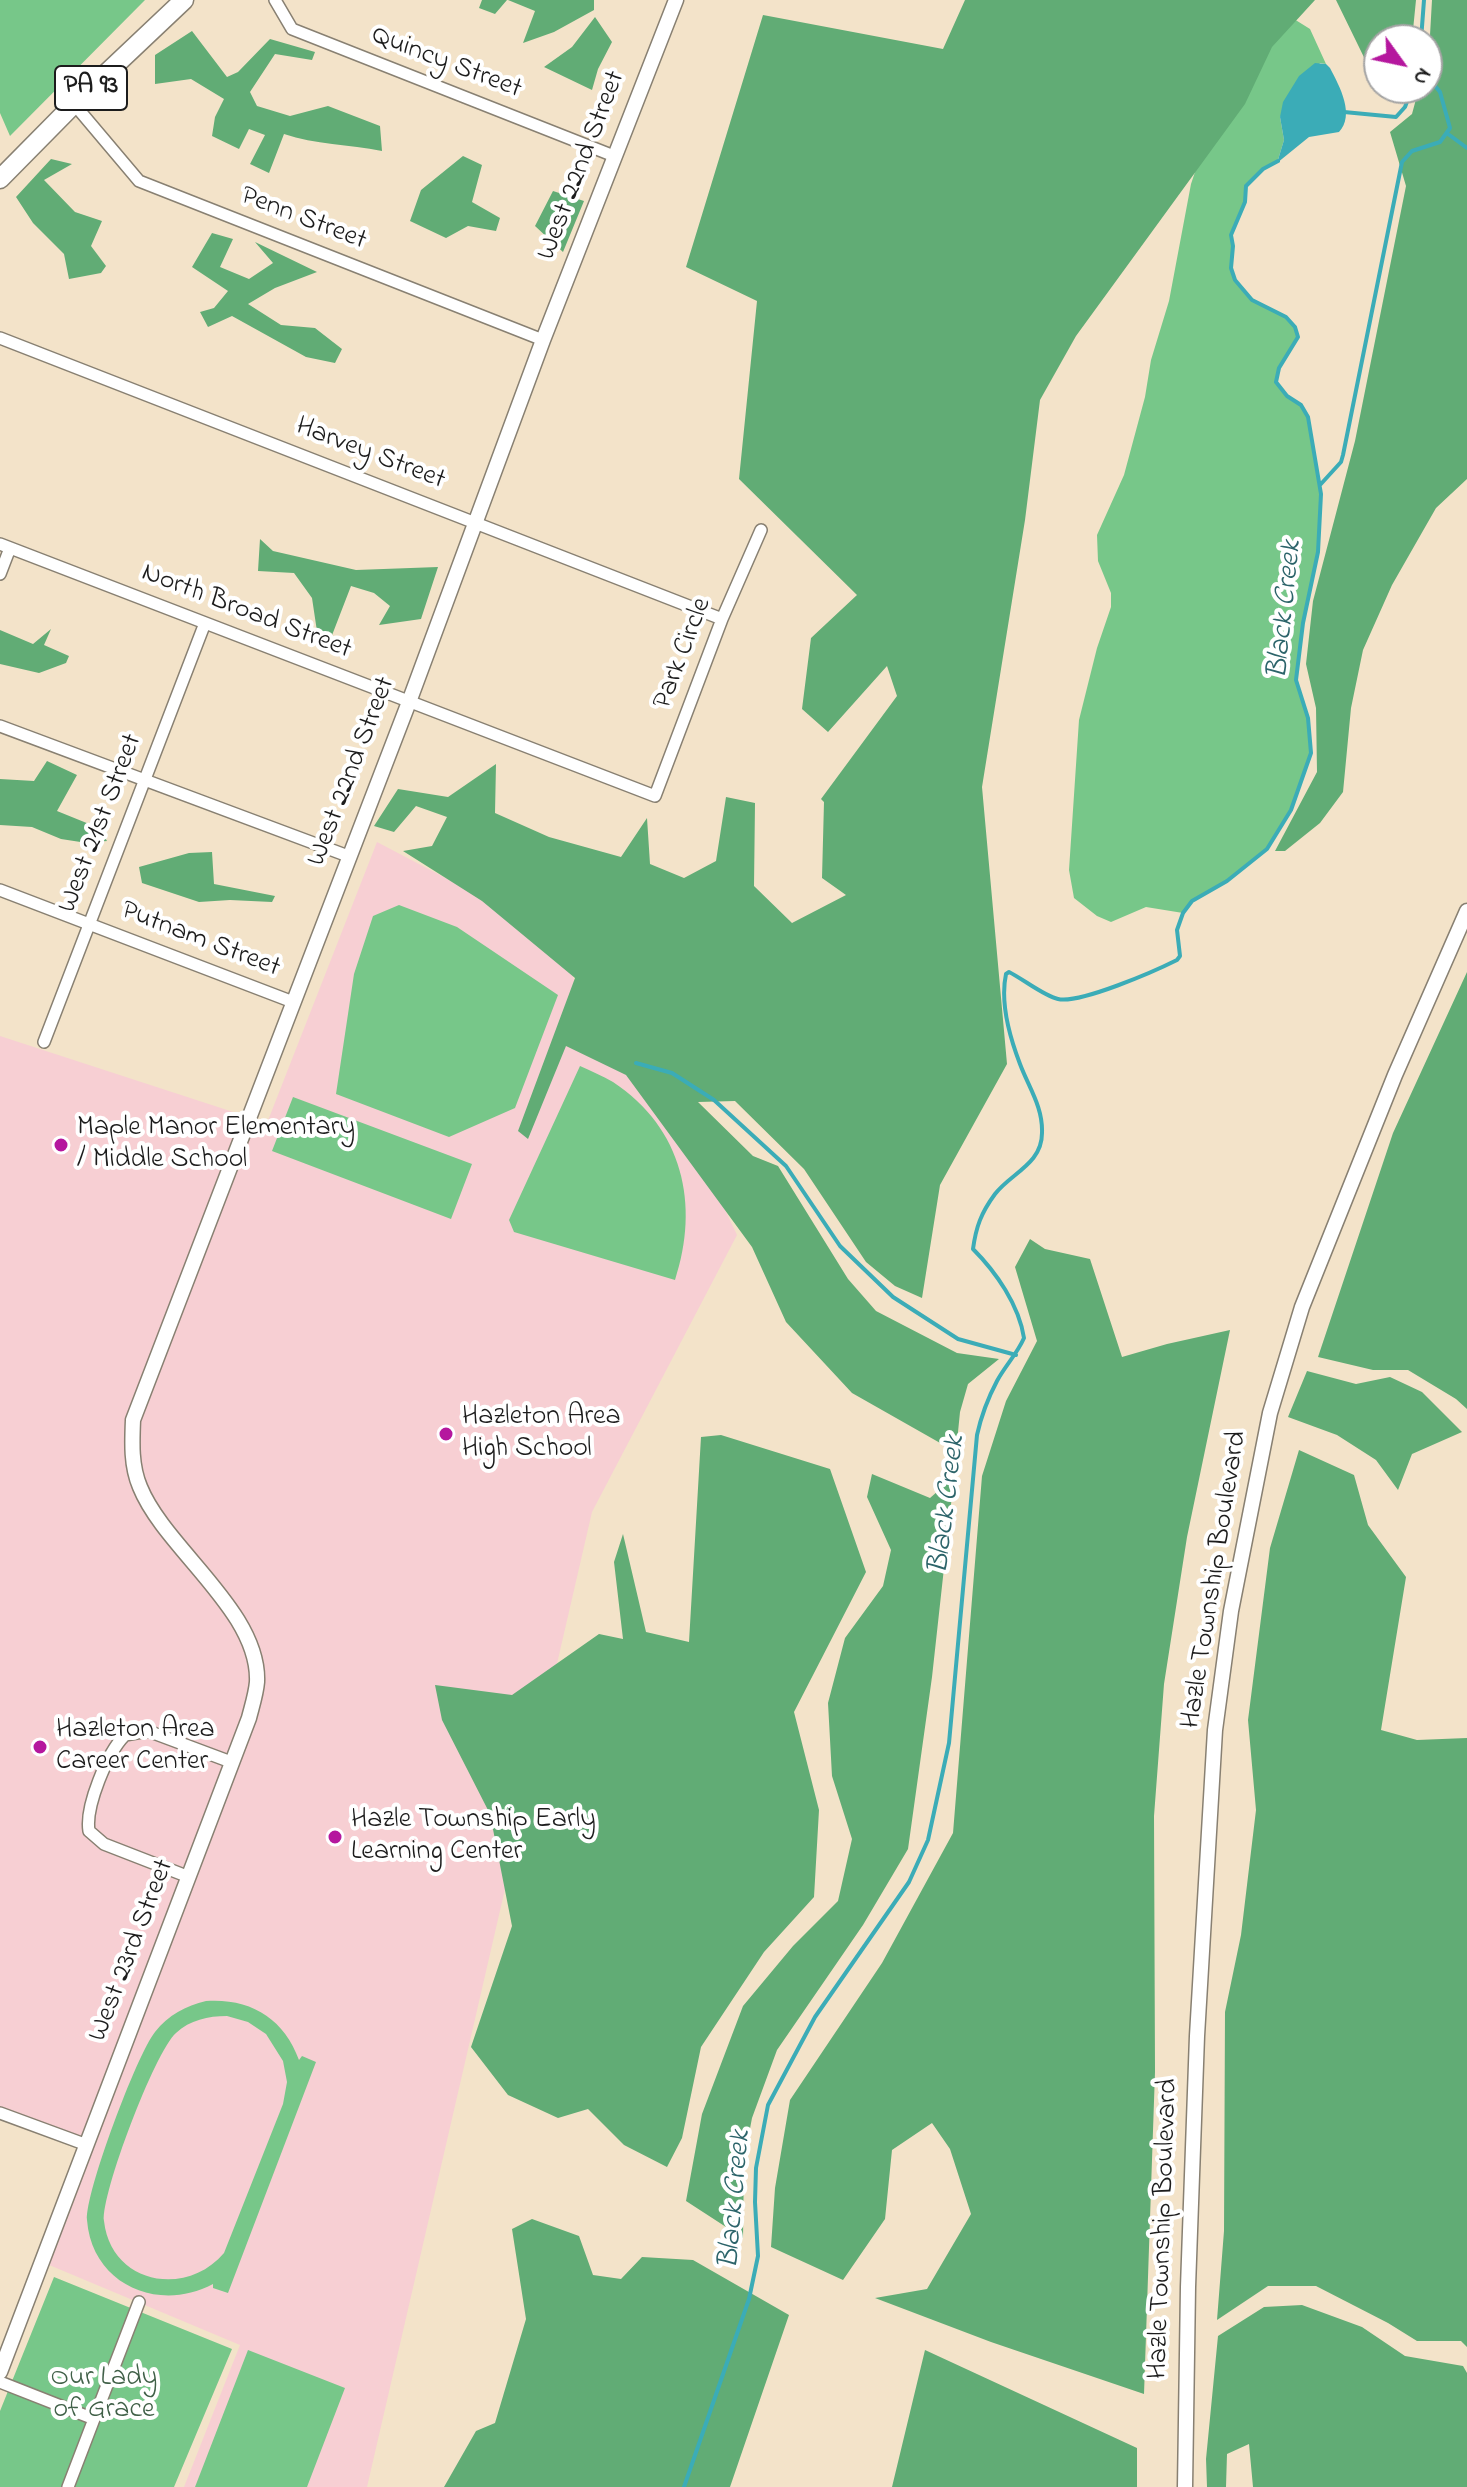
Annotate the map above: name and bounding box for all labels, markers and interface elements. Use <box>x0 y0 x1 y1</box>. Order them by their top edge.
street label: Quincy Street <box>366 20 526 108</box>
north arrow <box>1363 24 1443 104</box>
text: N <box>1404 61 1439 91</box>
road number: PA 93 <box>55 66 127 110</box>
street label: West 22nd Street <box>532 67 634 265</box>
street label: Penn Street <box>235 181 371 259</box>
street label: Harvey Street <box>291 411 449 499</box>
water label: Black Creek <box>1262 539 1312 681</box>
street label: North Broad Street <box>136 557 356 669</box>
street label: Park Circle <box>647 594 721 714</box>
street label: West 22nd Street <box>302 673 404 871</box>
street label: West 21st Street <box>52 730 152 918</box>
street label: Putnam Street <box>116 895 284 987</box>
place label: Maple Manor Elementary / Middle School <box>77 1112 355 1178</box>
marker: Maple Manor Elementary / Middle School <box>52 1136 70 1154</box>
place label: Hazleton Area High School <box>462 1401 621 1467</box>
marker: Hazleton Area High School <box>437 1425 455 1443</box>
street label: Hazle Township Boulevard <box>1176 1429 1256 1731</box>
water label: Black Creek <box>923 1434 975 1576</box>
place label: Hazleton Area Career Center <box>56 1714 215 1780</box>
marker: Hazleton Area Career Center <box>31 1738 49 1756</box>
place label: Hazle Township Early Learning Center <box>351 1804 596 1870</box>
marker: Hazle Township Early Learning Center <box>326 1828 344 1846</box>
street label: West 23rd Street <box>83 1855 183 2047</box>
street label: Hazle Township Boulevard <box>1143 2078 1187 2380</box>
water label: Black Creek <box>713 2129 761 2271</box>
park label: Our Lady of Grace <box>51 2362 157 2428</box>

